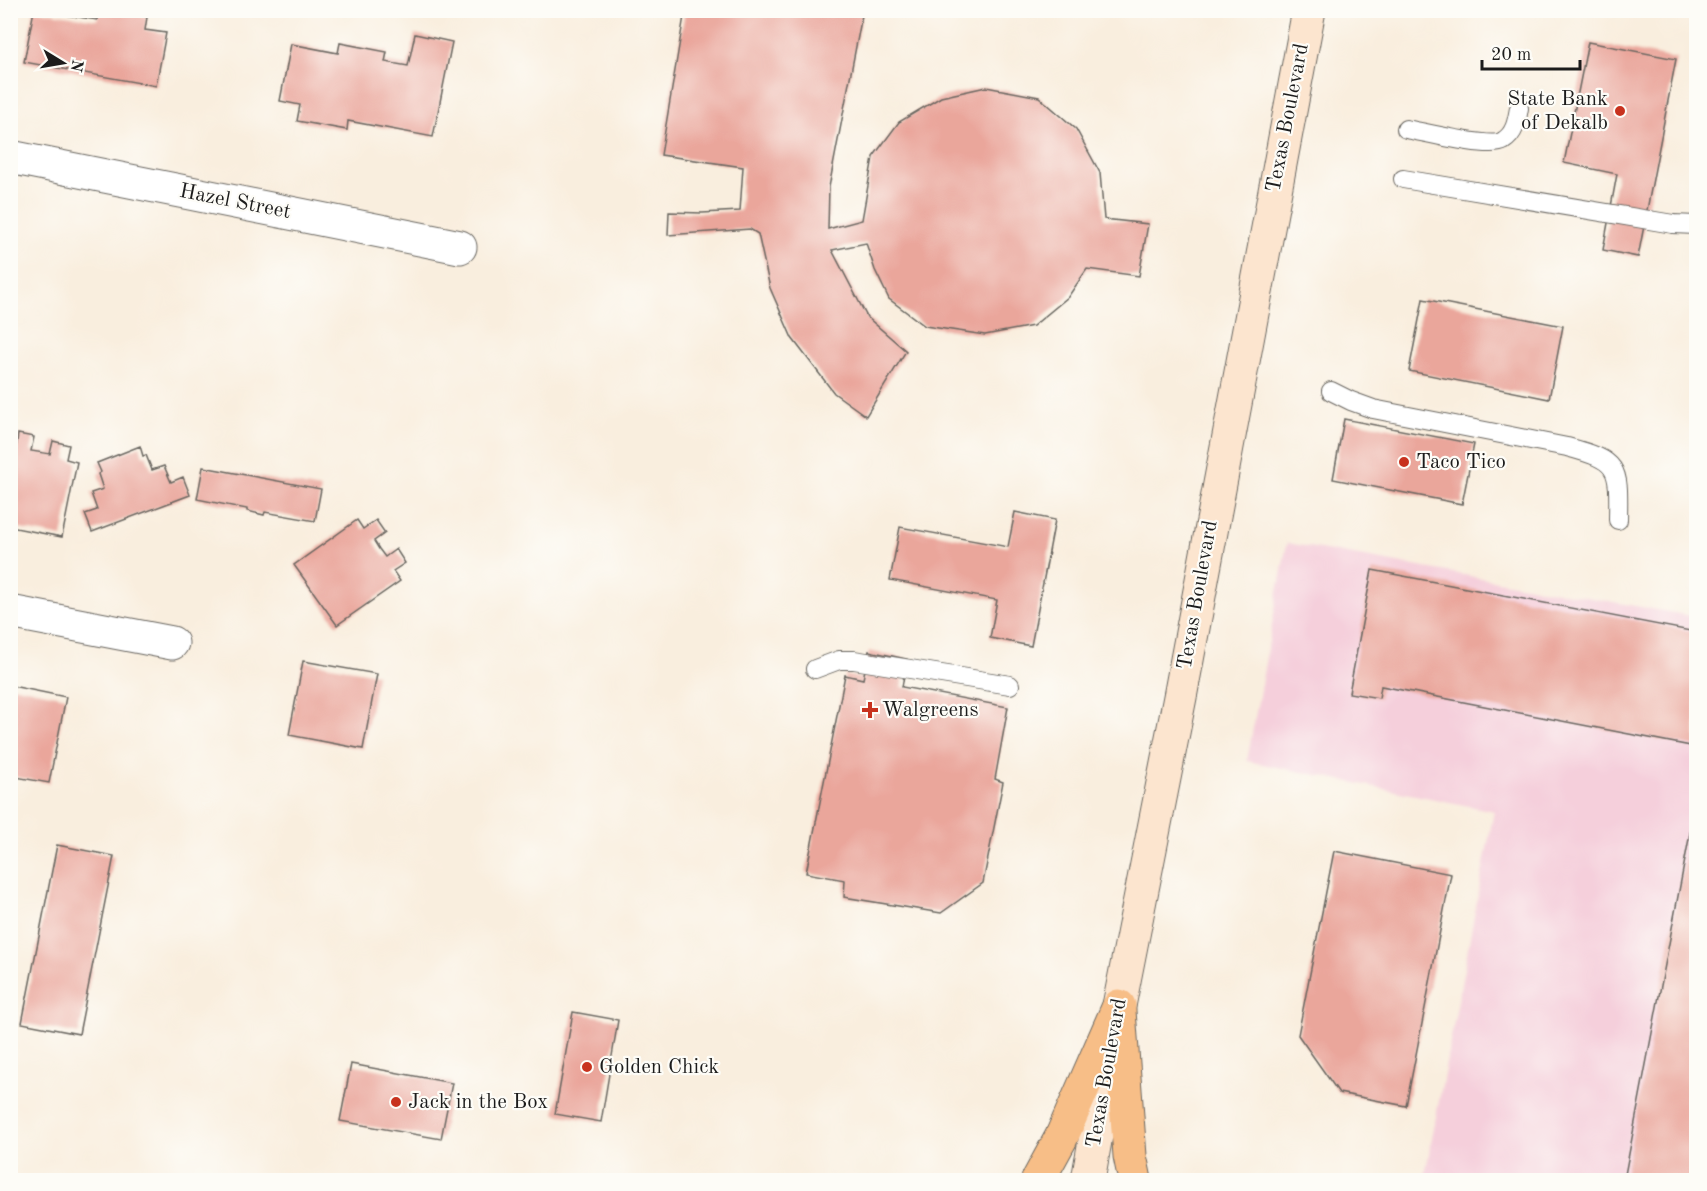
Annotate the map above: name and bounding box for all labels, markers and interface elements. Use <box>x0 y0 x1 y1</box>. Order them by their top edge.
north arrow <box>33 33 93 93</box>
scale bar <box>1482 33 1580 71</box>
street label: Texas Boulevard <box>1263 42 1313 194</box>
text: 20 m <box>1491 46 1531 64</box>
text: N <box>67 58 85 74</box>
place label: State Bank of Dekalb <box>1507 89 1608 134</box>
marker: State Bank of Dekalb <box>1613 104 1627 118</box>
street label: Hazel Street <box>178 181 292 223</box>
place label: Taco Tico <box>1416 452 1506 473</box>
marker: Taco Tico <box>1397 455 1411 469</box>
street label: Texas Boulevard <box>1175 519 1221 671</box>
place label: Walgreens <box>882 700 979 721</box>
marker: Walgreens <box>863 703 877 717</box>
street label: Texas Boulevard <box>1084 997 1130 1149</box>
place label: Golden Chick <box>599 1057 719 1078</box>
marker: Golden Chick <box>580 1060 594 1074</box>
place label: Jack in the Box <box>408 1092 548 1113</box>
marker: Jack in the Box <box>389 1095 403 1109</box>

